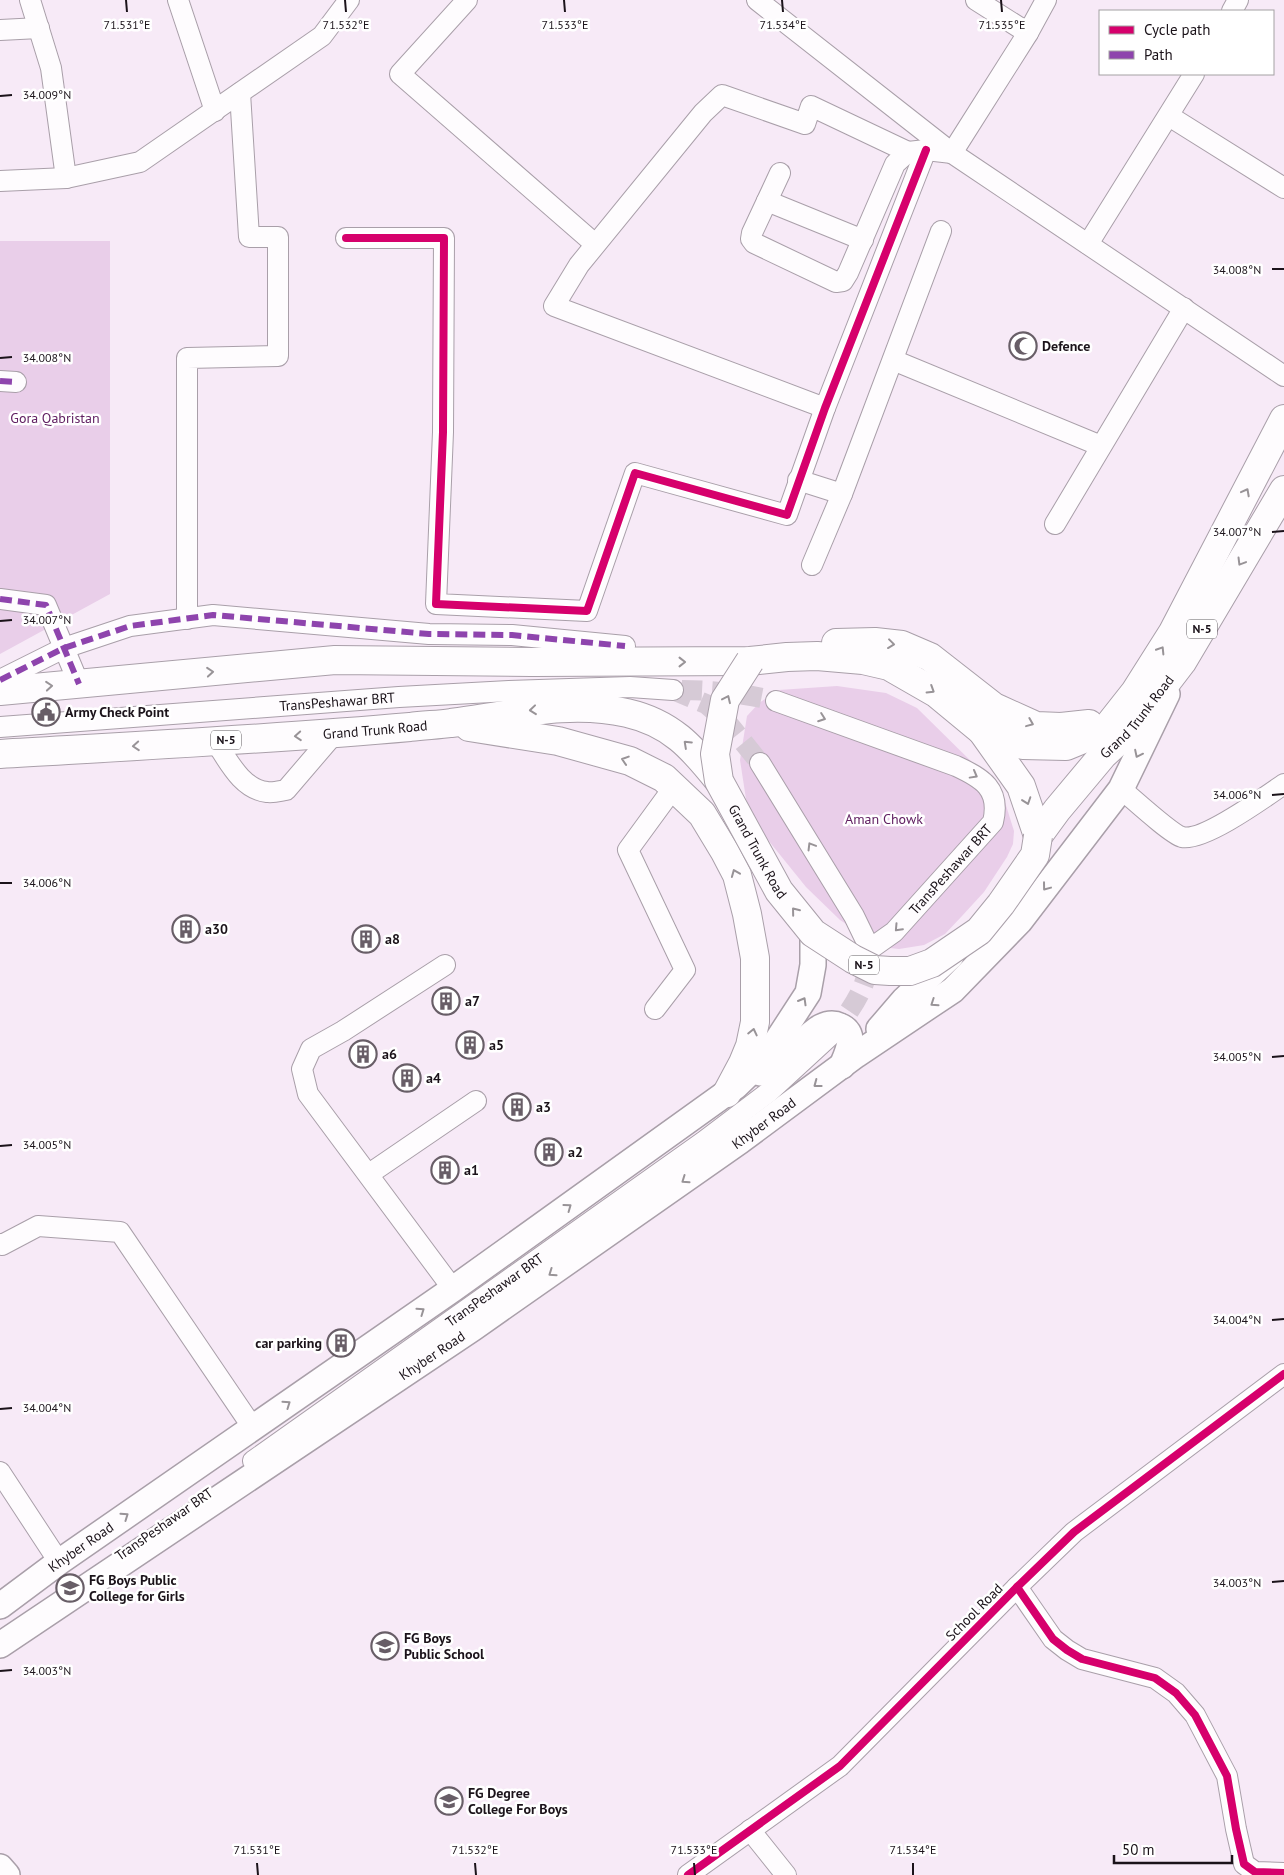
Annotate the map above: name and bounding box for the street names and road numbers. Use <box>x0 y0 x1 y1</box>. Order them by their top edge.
road number: N-5 <box>1187 620 1217 638</box>
street label: Grand Trunk Road <box>1096 672 1178 763</box>
street label: TransPeshawar BRT <box>279 688 396 715</box>
street label: Grand Trunk Road <box>322 716 428 743</box>
road number: N-5 <box>211 730 241 750</box>
street label: Grand Trunk Road <box>725 801 791 903</box>
street label: TransPeshawar BRT <box>905 820 996 918</box>
road number: N-5 <box>849 956 879 974</box>
street label: Khyber Road <box>728 1094 800 1153</box>
street label: TransPeshawar BRT <box>442 1249 547 1331</box>
street label: Khyber Road <box>396 1327 468 1384</box>
street label: TransPeshawar BRT <box>111 1483 217 1565</box>
street label: Khyber Road <box>44 1518 117 1576</box>
street label: School Road <box>942 1580 1006 1644</box>

